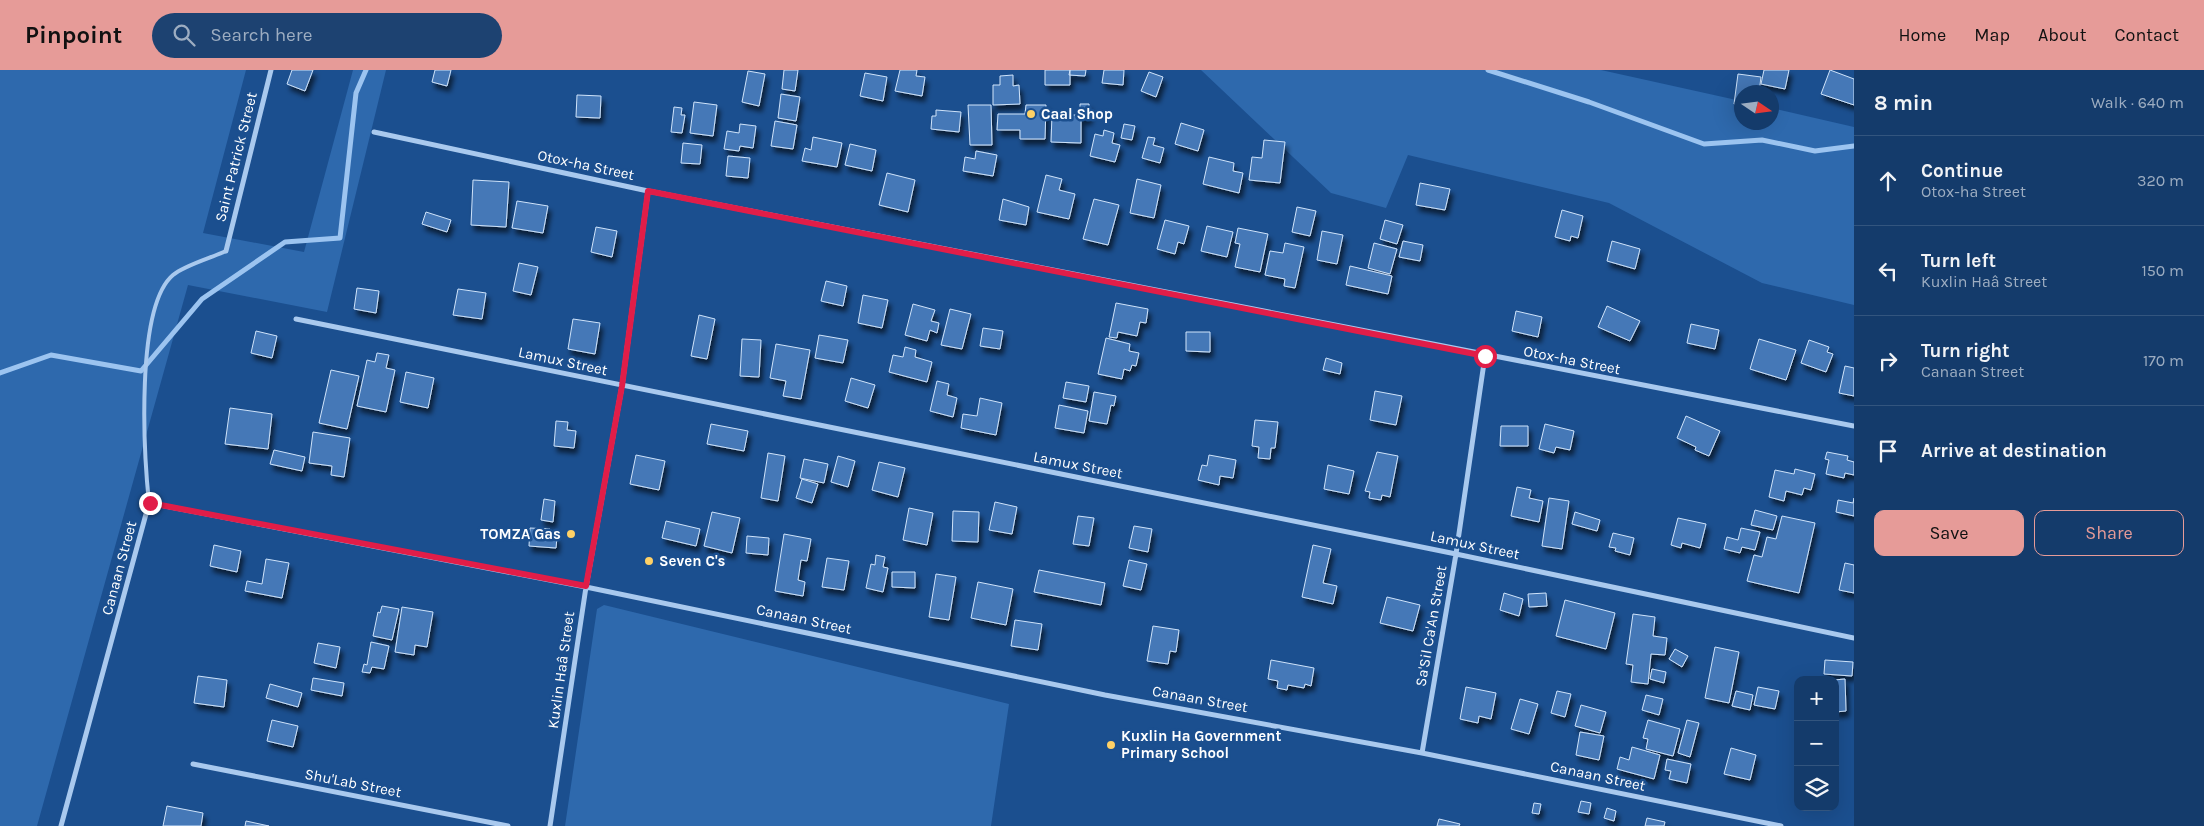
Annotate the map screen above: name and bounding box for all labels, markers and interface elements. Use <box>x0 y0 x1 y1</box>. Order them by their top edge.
search box <box>152 13 502 58</box>
text: Pinpoint <box>25 21 122 49</box>
icon: search <box>170 21 198 49</box>
text: Search here <box>210 24 312 46</box>
text: Home <box>1898 24 1946 46</box>
text: Map <box>1974 24 2010 46</box>
text: About <box>2038 24 2087 46</box>
text: Contact <box>2115 24 2179 46</box>
north arrow <box>1734 85 1779 130</box>
street label: Saint Patrick Street <box>211 90 261 224</box>
text: 8 min <box>1874 91 1933 115</box>
text: Walk · 640 m <box>2091 93 2184 112</box>
place label: Caal Shop <box>1041 105 1113 123</box>
marker: Caal Shop <box>1025 108 1037 120</box>
street label: Otox-ha Street <box>536 146 636 184</box>
text: Continue <box>1921 160 2003 182</box>
icon: ahead <box>1874 167 1902 195</box>
text: 320 m <box>2137 171 2184 190</box>
text: Otox-ha Street <box>1921 182 2026 201</box>
text: Turn left <box>1921 250 1996 272</box>
icon: left <box>1874 257 1902 285</box>
text: 150 m <box>2141 261 2184 280</box>
text: Kuxlin Haâ Street <box>1921 272 2047 291</box>
text: Turn right <box>1921 340 2010 362</box>
street label: Otox-ha Street <box>1522 342 1622 378</box>
street label: Lamux Street <box>517 343 610 379</box>
route start <box>1474 345 1497 368</box>
icon: right <box>1874 347 1902 375</box>
text: 170 m <box>2143 351 2184 370</box>
text: Canaan Street <box>1921 362 2024 381</box>
icon: arrive <box>1874 437 1902 465</box>
text: Arrive at destination <box>1921 440 2107 462</box>
street label: Lamux Street <box>1032 448 1125 483</box>
route end <box>139 492 162 515</box>
button: Save <box>1874 510 2024 556</box>
button: Share <box>2034 510 2184 556</box>
street label: Canaan Street <box>98 519 140 617</box>
place label: TOMZA Gas <box>480 525 561 543</box>
street label: Lamux Street <box>1429 527 1522 563</box>
marker: TOMZA Gas <box>565 528 577 540</box>
place label: Seven C's <box>659 552 726 570</box>
marker: Seven C's <box>643 555 655 567</box>
street label: Sa'Sil Ca'An Street <box>1411 564 1451 688</box>
street label: Canaan Street <box>755 600 854 638</box>
street label: Kuxlin Haâ Street <box>544 610 578 730</box>
map controls <box>1794 676 1839 811</box>
button: + <box>1794 676 1839 721</box>
street label: Canaan Street <box>1151 682 1250 716</box>
button: − <box>1794 721 1839 766</box>
place label: Kuxlin Ha Government Primary School <box>1121 727 1281 762</box>
marker: Kuxlin Ha Government Primary School <box>1105 739 1117 751</box>
street label: Canaan Street <box>1549 757 1648 795</box>
street label: Shu'Lab Street <box>303 765 403 801</box>
button: layers <box>1794 766 1839 811</box>

